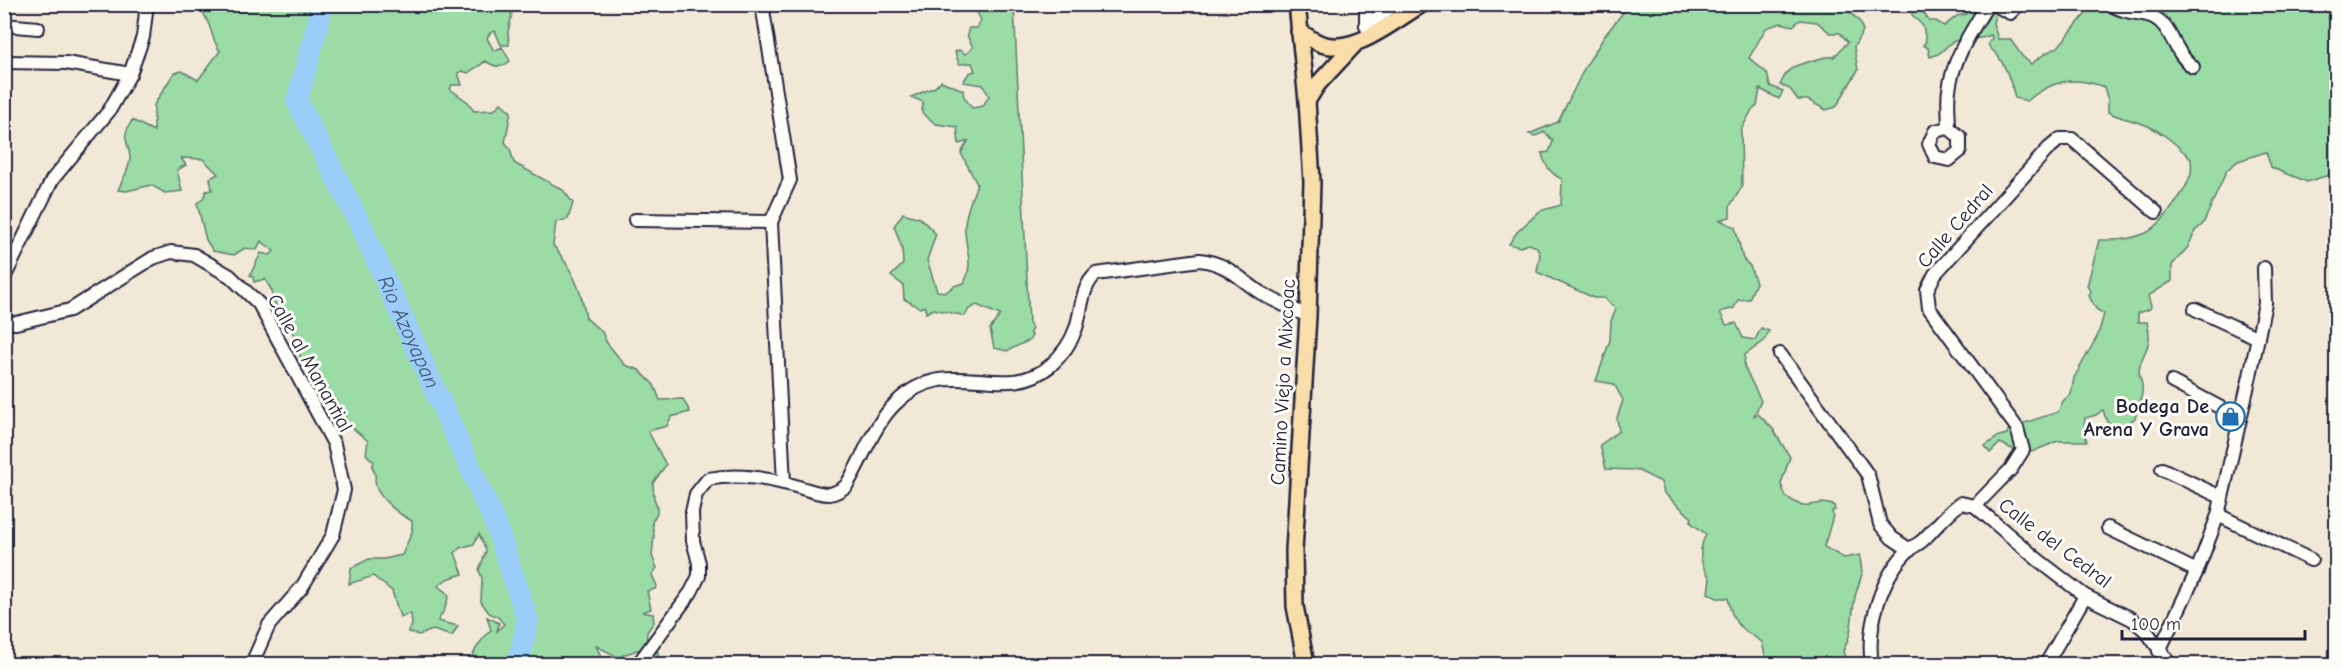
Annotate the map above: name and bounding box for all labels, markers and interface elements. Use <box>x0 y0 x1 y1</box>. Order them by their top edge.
street label: Calle Cedral <box>1912 179 1998 273</box>
water label: Rio Azoyapan <box>373 272 445 392</box>
street label: Camino Viejo a Mixcoac <box>1266 278 1300 486</box>
street label: Calle al Manantial <box>263 290 357 436</box>
place label: Bodega De Arena Y Grava <box>2084 395 2209 441</box>
shop icon: Bodega De Arena Y Grava <box>2214 401 2246 433</box>
street label: Calle del Cedral <box>1994 493 2116 593</box>
scale bar <box>2122 603 2305 641</box>
text: 100 m <box>2131 614 2181 635</box>

